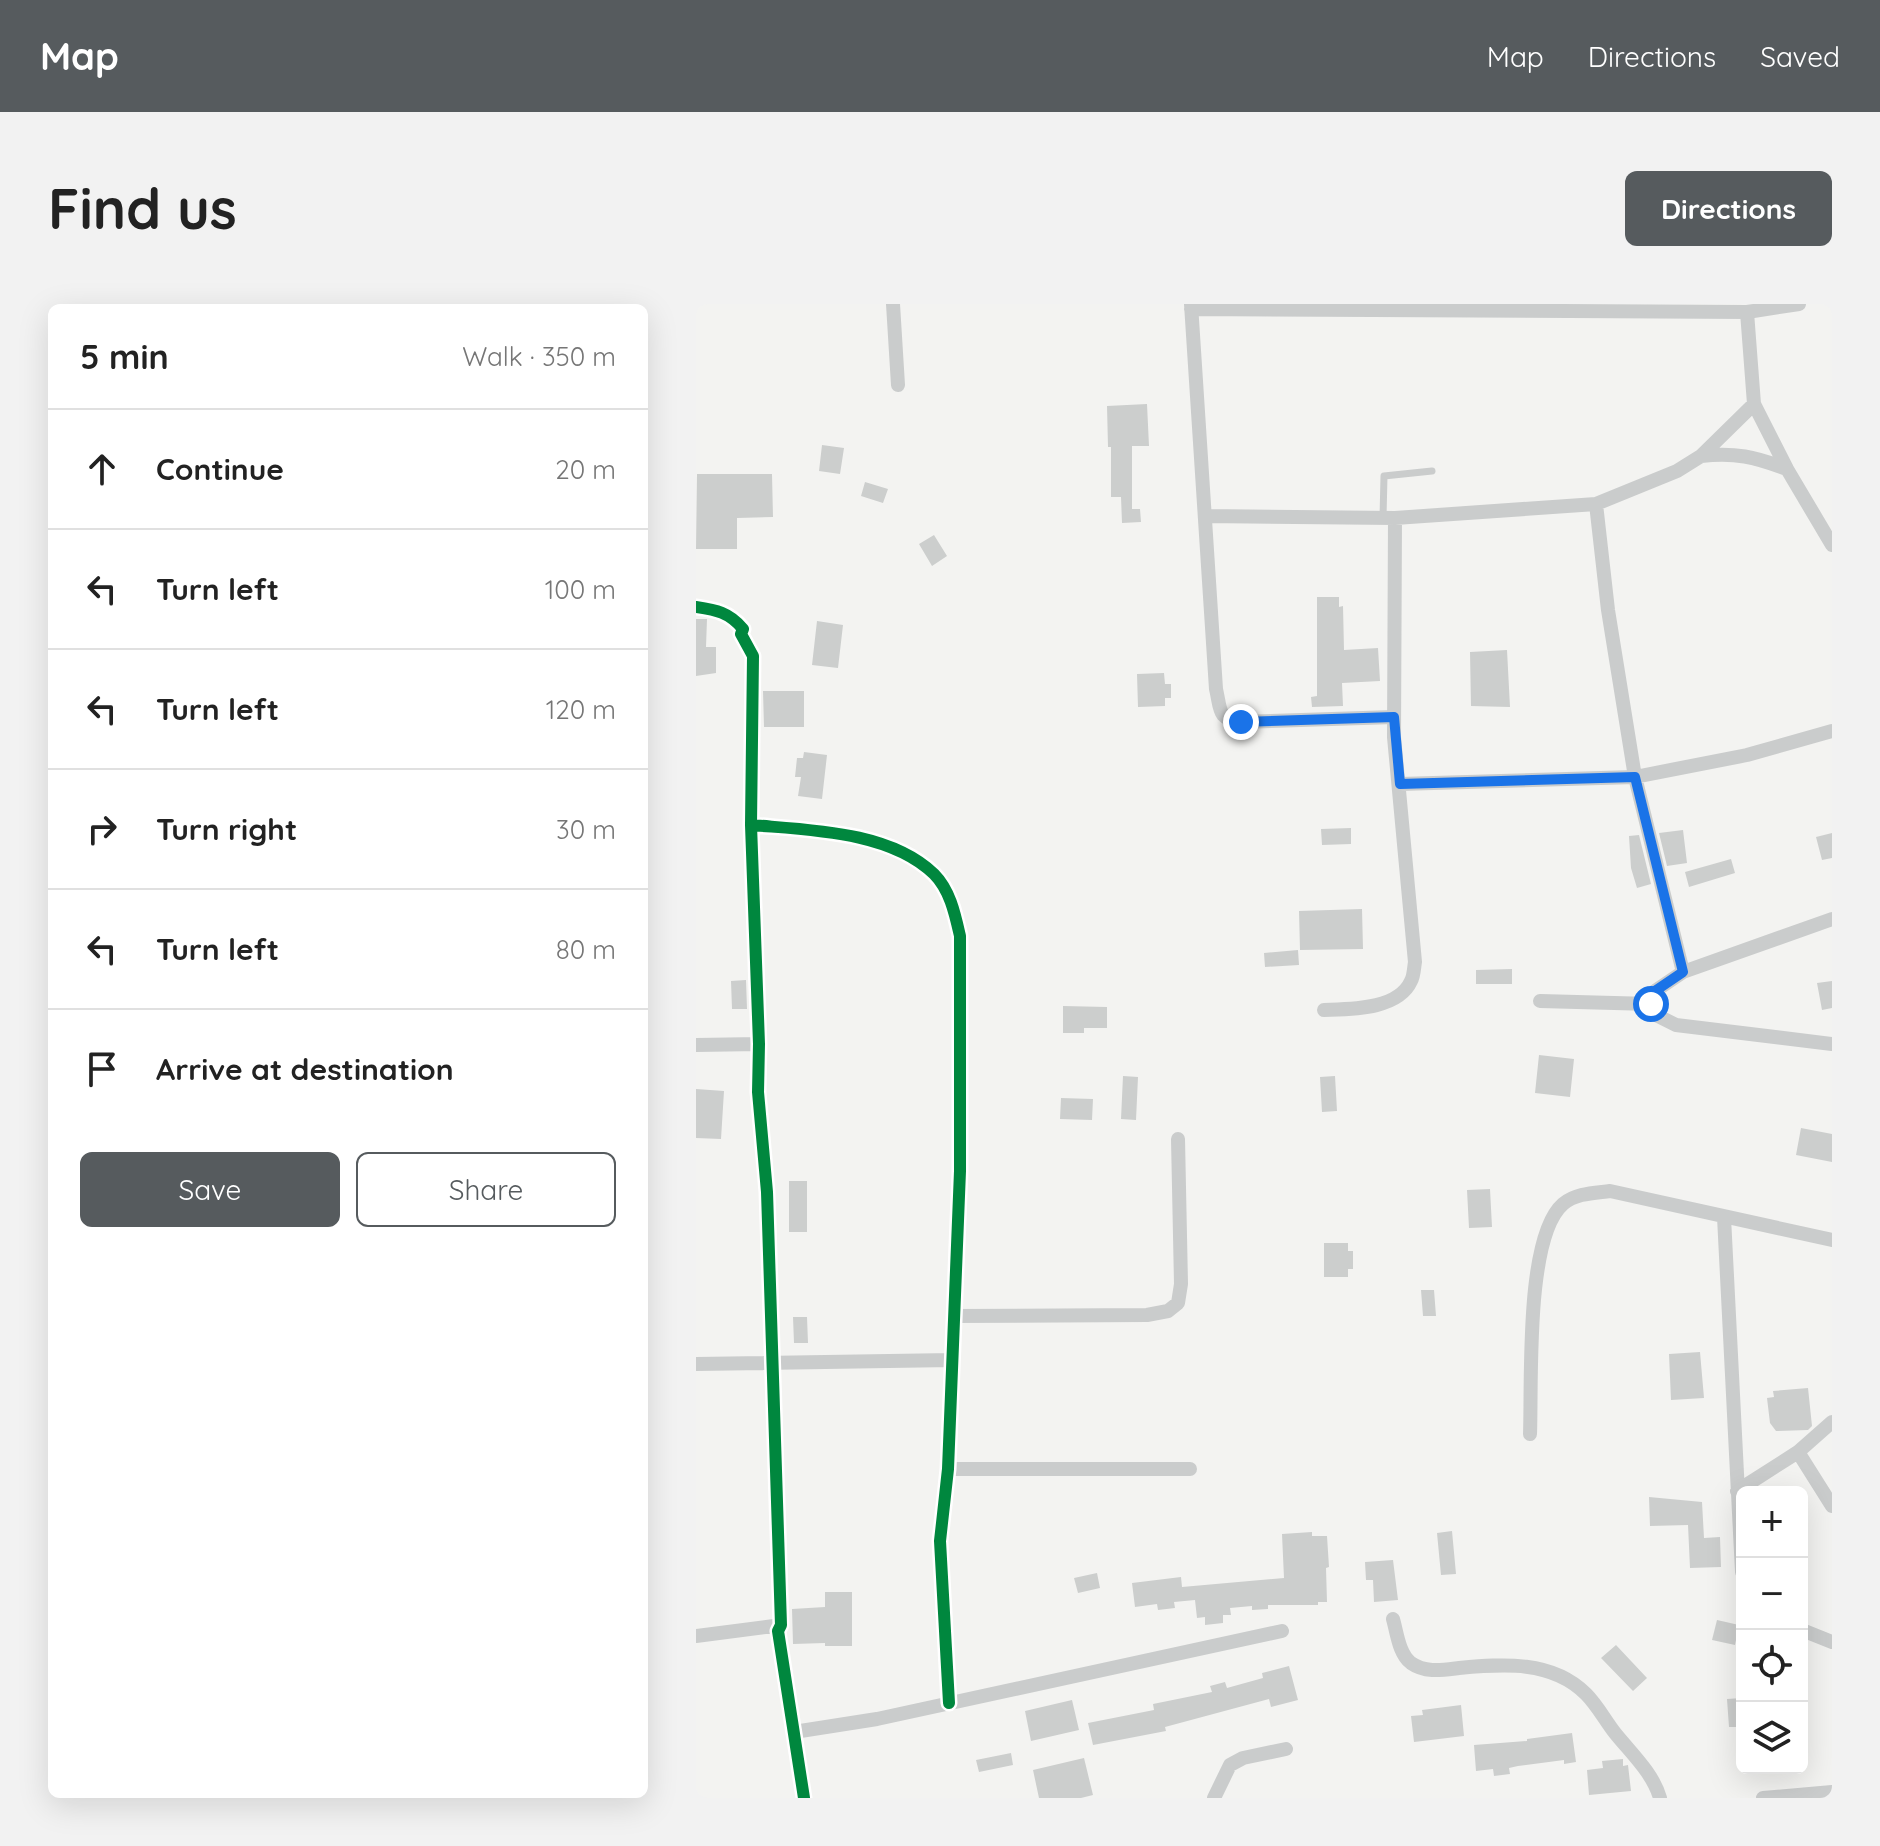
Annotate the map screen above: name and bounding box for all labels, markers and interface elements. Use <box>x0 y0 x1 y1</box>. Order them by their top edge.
text: Map <box>40 32 119 80</box>
text: Map <box>1487 39 1544 74</box>
text: Directions <box>1588 39 1716 74</box>
text: Saved <box>1760 39 1840 74</box>
button: Directions <box>1625 171 1832 246</box>
text: Find us <box>48 173 237 243</box>
text: 5 min <box>80 335 169 378</box>
text: Walk · 350 m <box>462 340 616 373</box>
icon: ahead <box>80 447 124 491</box>
text: Continue <box>156 450 284 488</box>
text: 20 m <box>555 453 616 486</box>
icon: left <box>80 567 124 611</box>
text: Turn left <box>156 570 279 608</box>
text: 100 m <box>545 573 616 606</box>
icon: left <box>80 687 124 731</box>
text: Turn left <box>156 690 279 728</box>
text: 120 m <box>546 693 616 726</box>
route end <box>1223 704 1259 740</box>
icon: right <box>80 807 124 851</box>
text: Turn right <box>156 810 297 848</box>
text: 30 m <box>556 813 616 846</box>
icon: left <box>80 927 124 971</box>
text: Turn left <box>156 930 279 968</box>
text: 80 m <box>556 933 616 966</box>
route start <box>1633 986 1669 1022</box>
icon: arrive <box>80 1047 124 1091</box>
text: Arrive at destination <box>156 1050 454 1088</box>
button: Save <box>80 1152 340 1227</box>
button: Share <box>356 1152 616 1227</box>
map controls <box>1736 1486 1808 1774</box>
button: + <box>1736 1486 1808 1558</box>
button: − <box>1736 1558 1808 1630</box>
button: locate <box>1736 1630 1808 1702</box>
button: layers <box>1736 1702 1808 1774</box>

